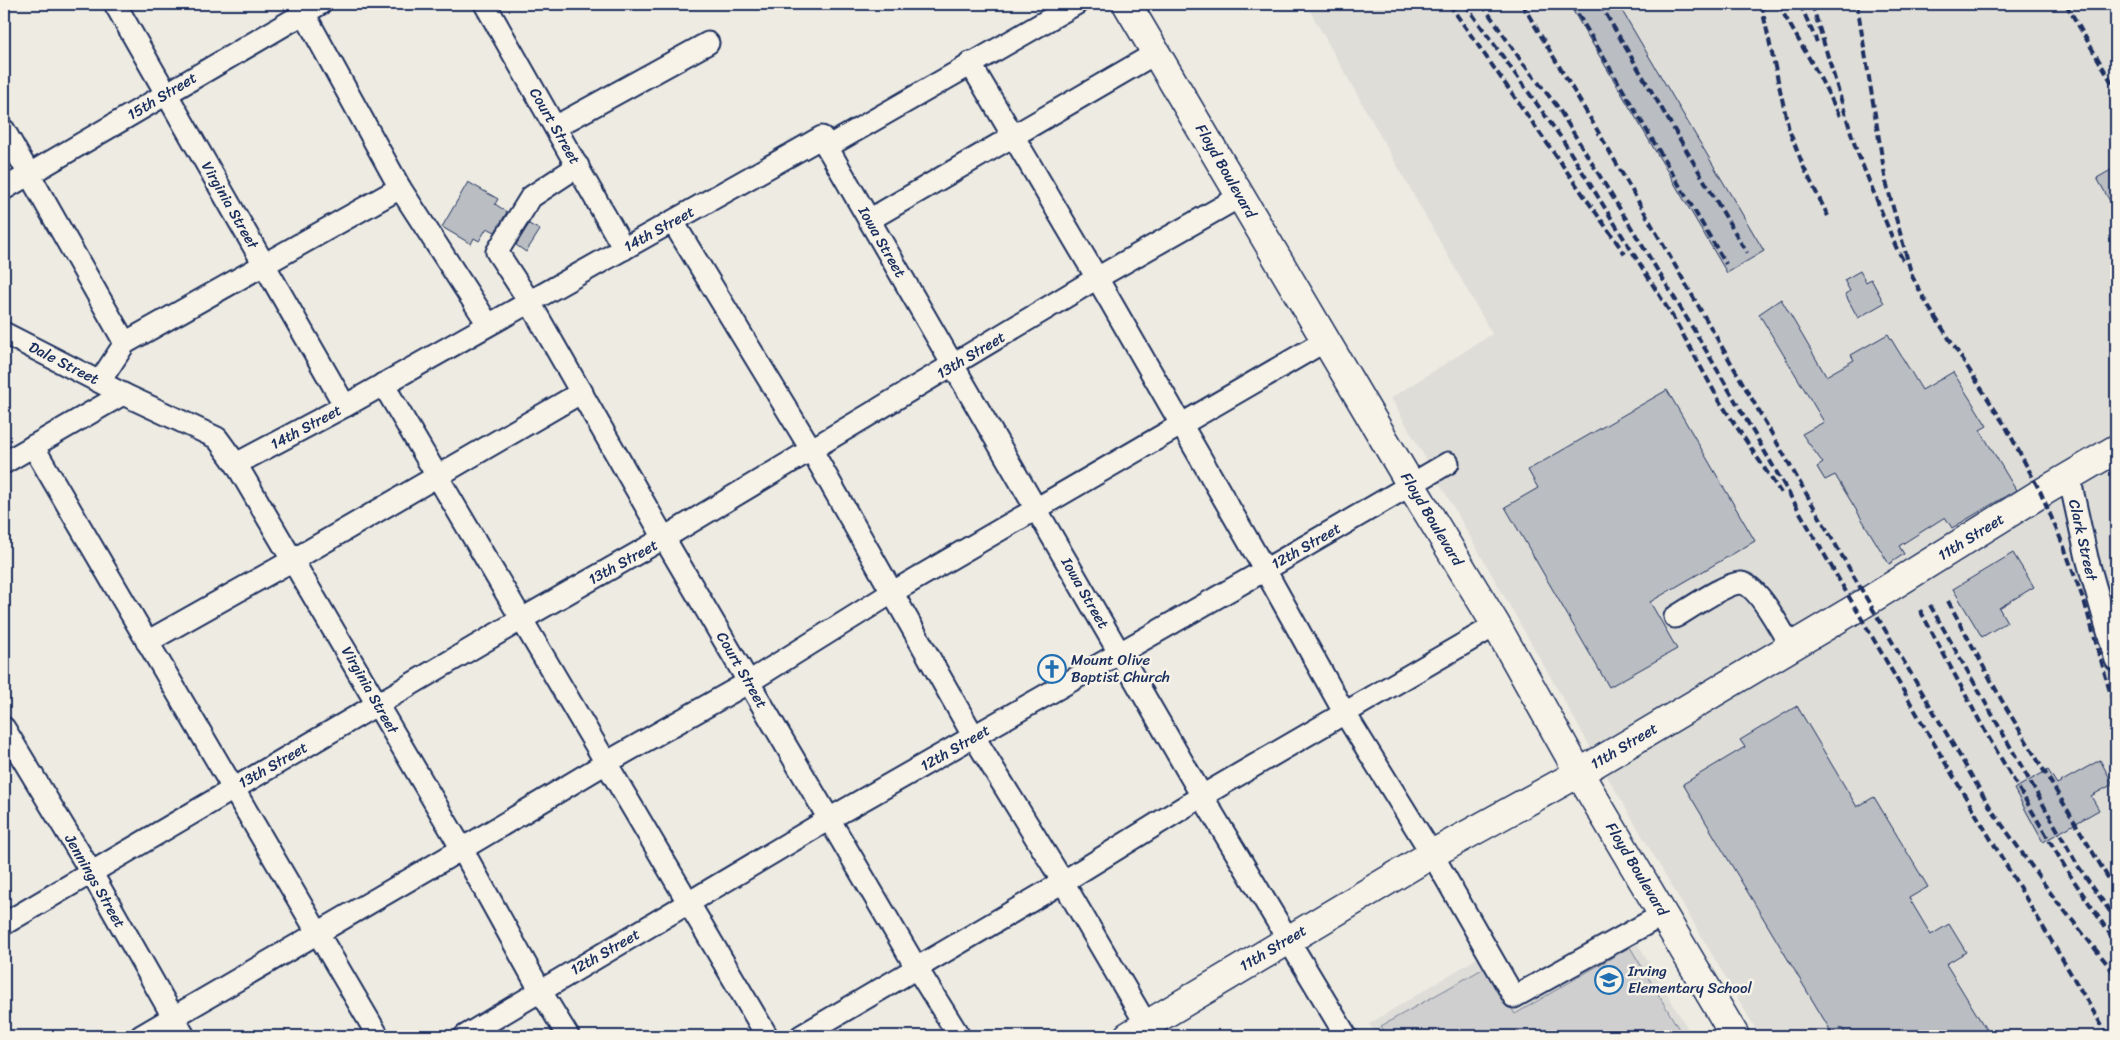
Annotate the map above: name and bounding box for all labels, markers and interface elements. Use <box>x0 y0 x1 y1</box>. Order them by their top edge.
street label: 15th Street <box>122 65 202 127</box>
street label: Court Street <box>522 83 588 170</box>
street label: Floyd Boulevard <box>1188 119 1264 224</box>
street label: Virginia Street <box>194 156 266 255</box>
street label: 14th Street <box>619 199 700 259</box>
street label: Iowa Street <box>850 200 913 283</box>
street label: 13th Street <box>931 324 1011 386</box>
street label: Dale Street <box>24 334 104 392</box>
street label: 14th Street <box>266 397 347 457</box>
street label: Floyd Boulevard <box>1394 467 1471 572</box>
street label: Clark Street <box>2061 497 2105 584</box>
street label: 11th Street <box>1932 506 2010 568</box>
street label: 12th Street <box>1266 515 1346 577</box>
street label: 13th Street <box>583 532 663 592</box>
street label: Iowa Street <box>1053 551 1116 634</box>
street label: Court Street <box>709 627 775 714</box>
street label: Virginia Street <box>334 641 406 740</box>
place label: Mount Olive Baptist Church <box>1071 647 1170 690</box>
church icon: Mount Olive Baptist Church <box>1037 654 1067 684</box>
street label: 11th Street <box>1585 715 1663 776</box>
street label: 12th Street <box>915 717 995 779</box>
street label: 13th Street <box>233 734 313 795</box>
street label: Floyd Boulevard <box>1599 817 1676 922</box>
street label: Jennings Street <box>57 828 133 933</box>
street label: 11th Street <box>1234 917 1312 978</box>
street label: 12th Street <box>565 921 645 983</box>
place label: Irving Elementary School <box>1627 958 1753 1001</box>
school or university icon: Irving Elementary School <box>1594 965 1624 995</box>

